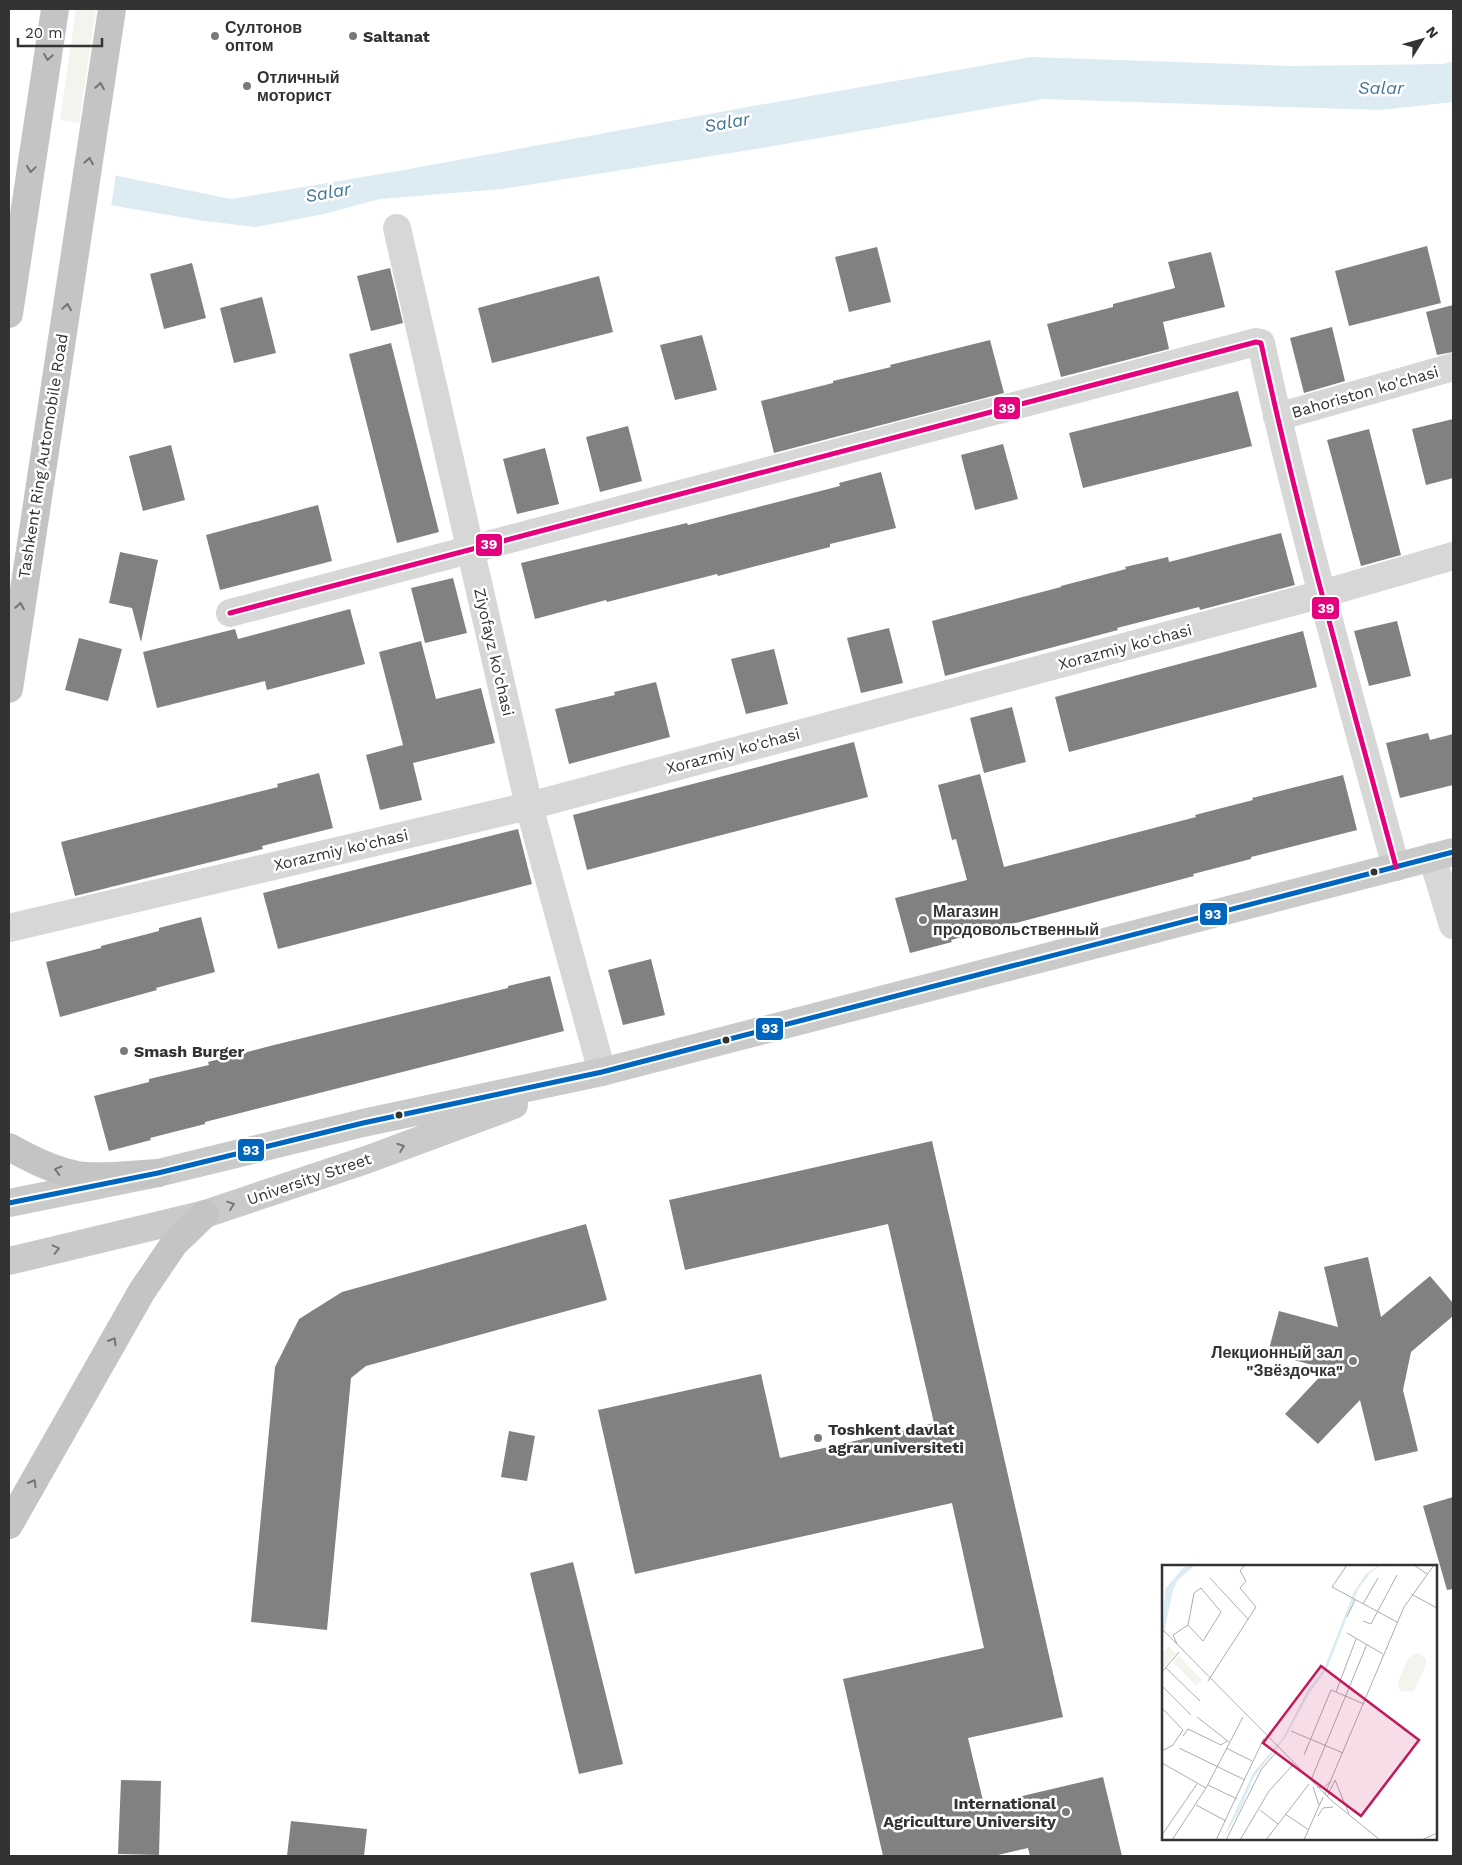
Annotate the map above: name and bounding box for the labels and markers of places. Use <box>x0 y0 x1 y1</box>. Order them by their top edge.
place label: Султонов оптом <box>225 18 302 55</box>
place label: Saltanat <box>363 27 430 46</box>
marker: Султонов оптом <box>209 30 221 42</box>
marker: Saltanat <box>347 30 359 42</box>
place label: Отличный моторист <box>257 68 340 105</box>
marker: Отличный моторист <box>241 80 253 92</box>
unlabelled marker <box>1369 867 1379 877</box>
place label: Магазин продовольственный <box>933 902 1099 939</box>
marker: Магазин продовольственный <box>917 914 929 926</box>
unlabelled marker <box>721 1035 731 1045</box>
place label: Smash Burger <box>134 1042 244 1061</box>
marker: Smash Burger <box>118 1045 130 1057</box>
unlabelled marker <box>394 1110 404 1120</box>
place label: Лекционный зал "Звёздочка" <box>1211 1343 1343 1380</box>
marker: Лекционный зал "Звёздочка" <box>1347 1355 1359 1367</box>
place label: Toshkent davlat agrar universiteti <box>828 1420 964 1457</box>
marker: Toshkent davlat agrar universiteti <box>812 1432 824 1444</box>
place label: International Agriculture University <box>883 1794 1057 1831</box>
marker: International Agriculture University <box>1060 1806 1072 1818</box>

